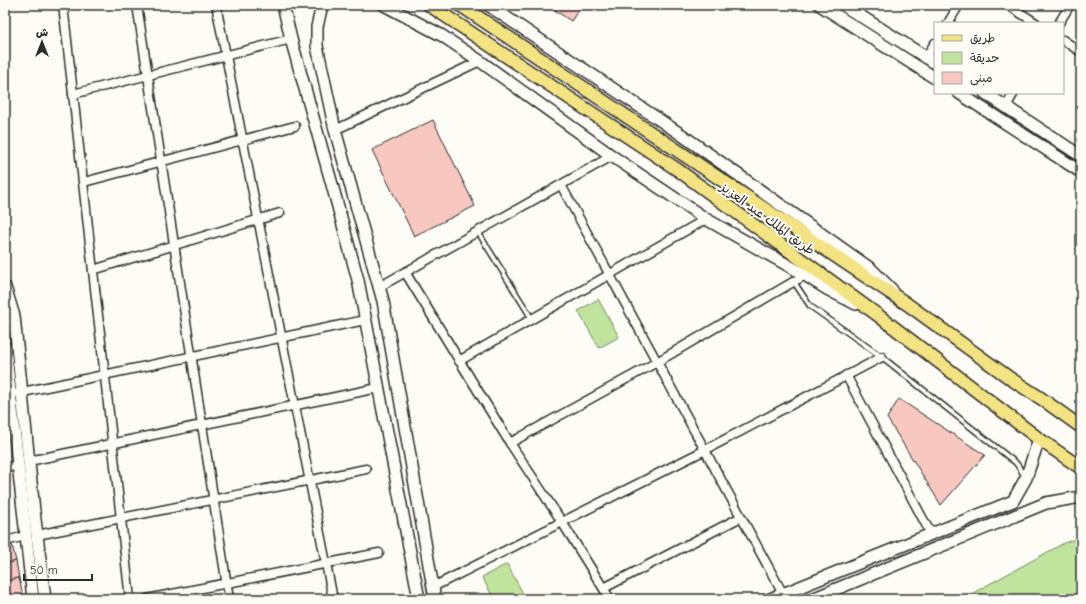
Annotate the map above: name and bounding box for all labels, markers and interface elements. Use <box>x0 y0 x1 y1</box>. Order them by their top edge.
north arrow <box>22 22 62 62</box>
legend <box>934 22 1064 94</box>
text: ش <box>36 26 48 39</box>
text: طريق <box>970 31 995 45</box>
text: حديقة <box>970 51 999 65</box>
text: مبنى <box>970 71 993 86</box>
street label: طريق الملك عبد العزيز <box>716 179 818 259</box>
scale bar <box>24 556 92 582</box>
text: 50 m <box>30 563 58 577</box>

